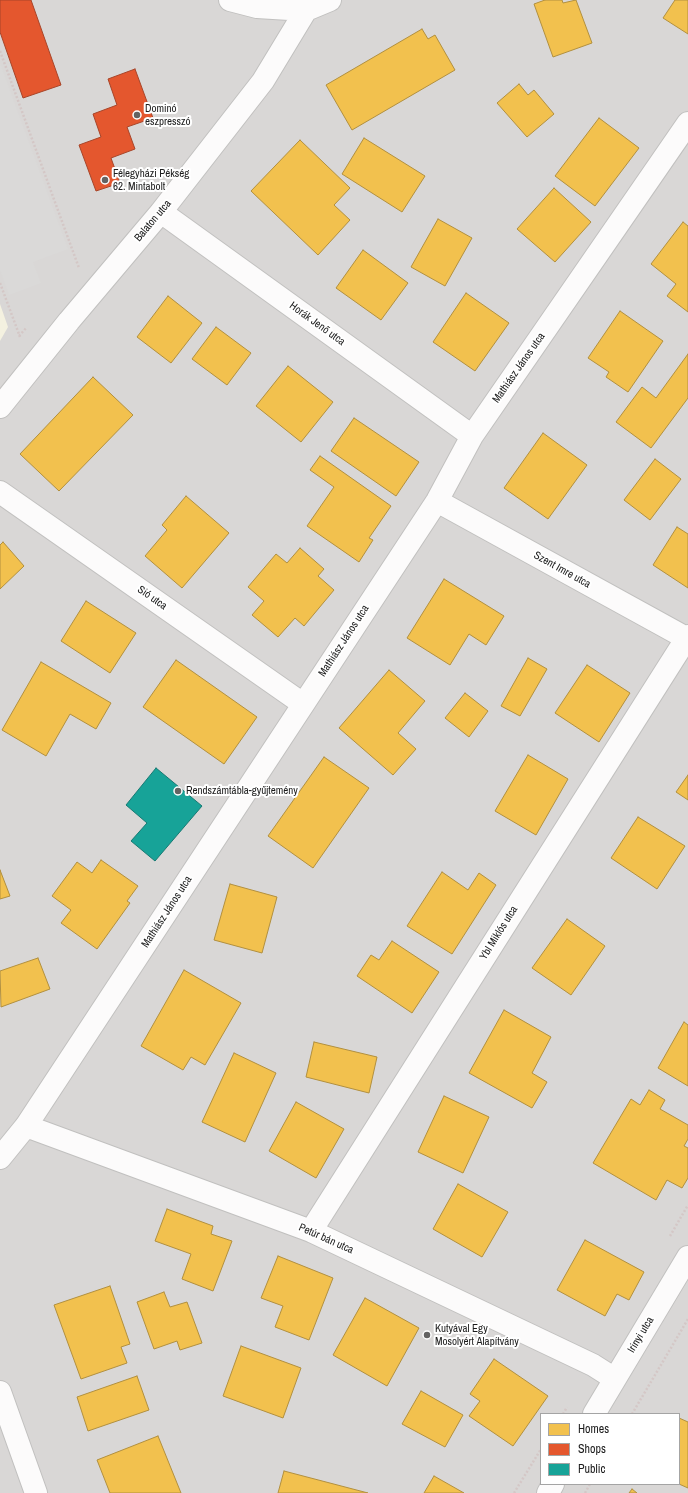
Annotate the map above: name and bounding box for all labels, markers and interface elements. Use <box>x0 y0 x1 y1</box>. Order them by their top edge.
place label: Dominó eszpresszó <box>145 102 191 128</box>
marker: Dominó eszpresszó <box>132 110 142 120</box>
place label: Félegyházi Pékség 62. Mintabolt <box>113 167 189 193</box>
marker: Félegyházi Pékség 62. Mintabolt <box>100 175 110 185</box>
street label: Balaton utca <box>132 198 174 244</box>
street label: Horák Jenő utca <box>287 299 347 349</box>
street label: Mathiász János utca <box>490 330 548 406</box>
street label: Szent Imre utca <box>531 549 593 591</box>
street label: Sió utca <box>135 583 169 613</box>
street label: Mathiász János utca <box>316 603 372 679</box>
place label: Rendszámtábla-gyűjtemény <box>186 784 298 798</box>
marker: Rendszámtábla-gyűjtemény <box>173 786 183 796</box>
street label: Mathiász János utca <box>139 874 195 950</box>
street label: Ybl Miklós utca <box>477 904 521 962</box>
street label: Petúr bán utca <box>297 1221 355 1257</box>
street label: Irinyi utca <box>625 1315 657 1355</box>
place label: Kutyával Egy Mosolyért Alapítvány <box>435 1322 519 1348</box>
marker: Kutyával Egy Mosolyért Alapítvány <box>422 1330 432 1340</box>
legend <box>540 1413 680 1485</box>
text: Homes <box>578 1421 609 1437</box>
text: Shops <box>578 1441 606 1457</box>
text: Public <box>578 1461 605 1477</box>

